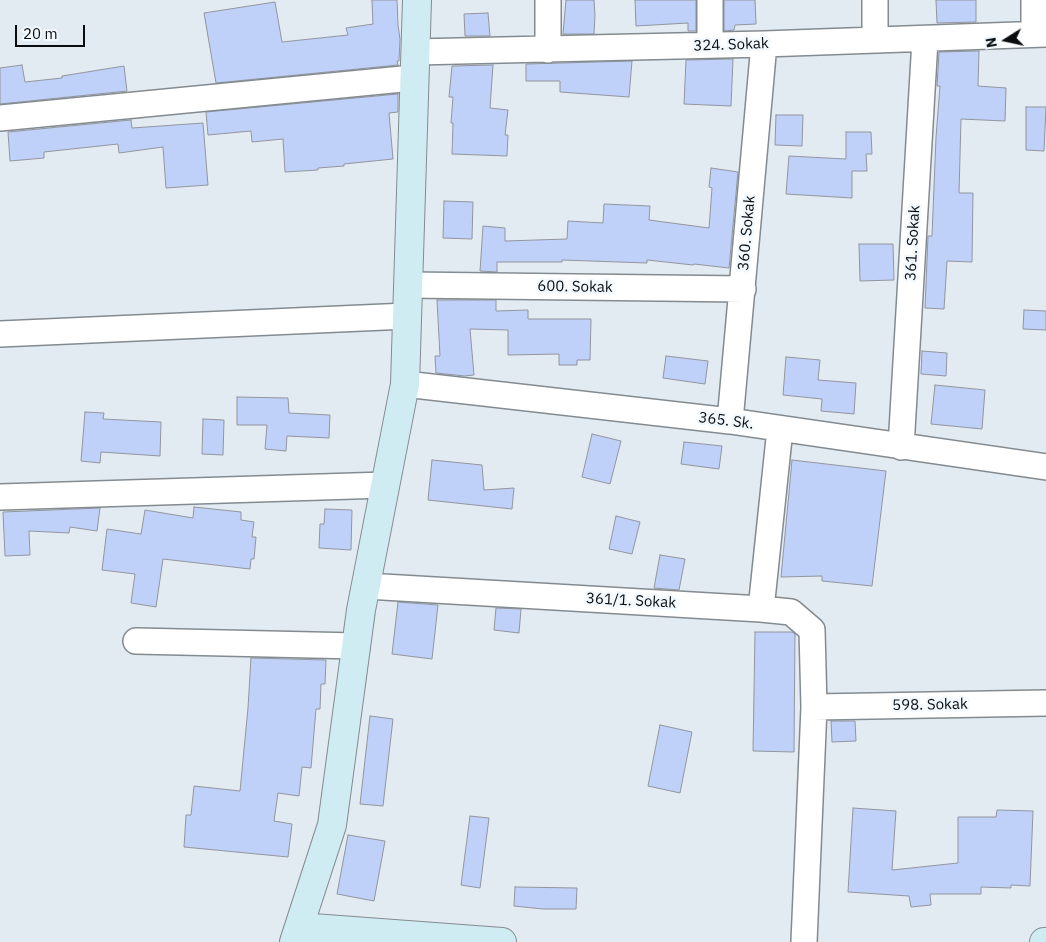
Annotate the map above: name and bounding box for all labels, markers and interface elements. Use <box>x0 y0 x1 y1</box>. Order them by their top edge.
scale bar <box>18 15 88 47</box>
north arrow <box>981 15 1031 65</box>
text: 20 m <box>23 24 58 43</box>
street label: 324. Sokak <box>693 35 769 55</box>
text: N <box>981 36 1001 49</box>
street label: 360. Sokak <box>735 195 759 271</box>
street label: 361. Sokak <box>902 205 924 281</box>
street label: 600. Sokak <box>537 277 613 297</box>
street label: 365. Sk. <box>697 409 755 433</box>
street label: 361/1. Sokak <box>585 590 677 612</box>
street label: 598. Sokak <box>892 695 968 715</box>

